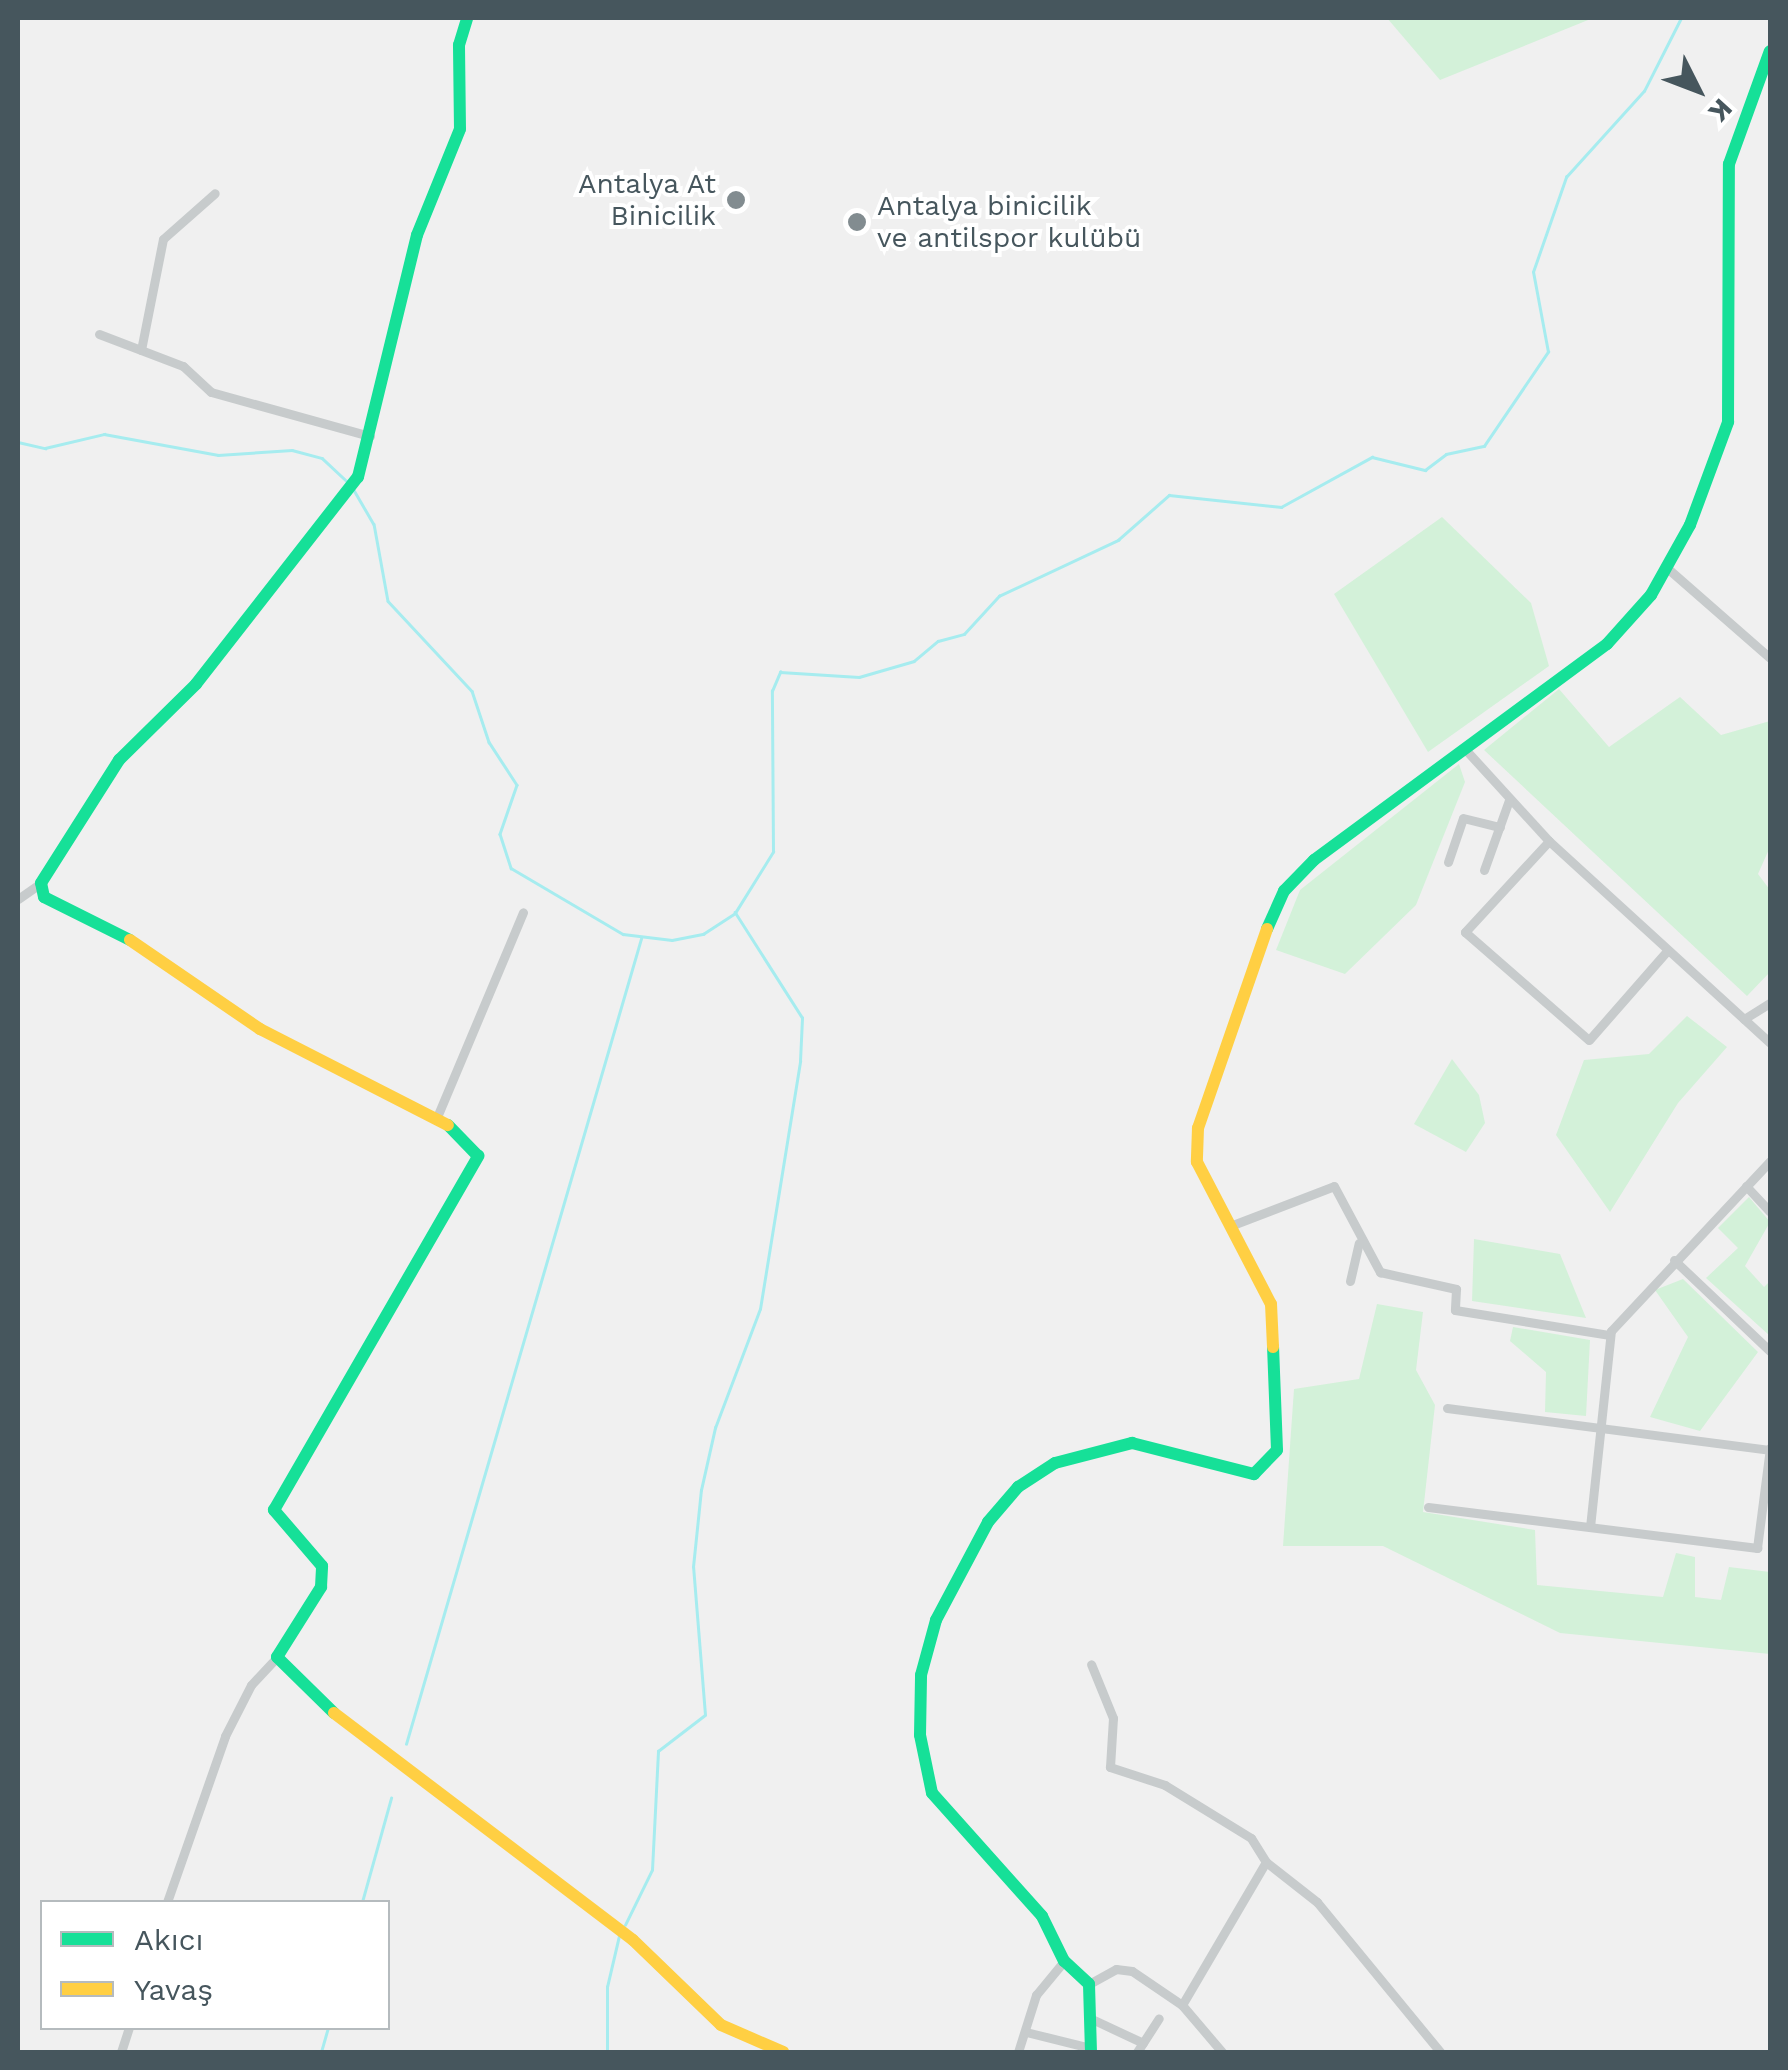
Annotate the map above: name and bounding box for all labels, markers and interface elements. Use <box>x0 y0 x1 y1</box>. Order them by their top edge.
north arrow <box>1648 40 1748 140</box>
text: K <box>1702 92 1739 129</box>
place label: Antalya At Binicilik <box>576 167 716 233</box>
marker: Antalya At Binicilik <box>725 189 747 211</box>
place label: Antalya binicilik ve antilspor kulübü <box>877 189 1142 255</box>
marker: Antalya binicilik ve antilspor kulübü <box>846 211 868 233</box>
legend <box>40 1900 390 2030</box>
text: Akıcı <box>134 1922 204 1957</box>
text: Yavaş <box>134 1972 213 2007</box>

